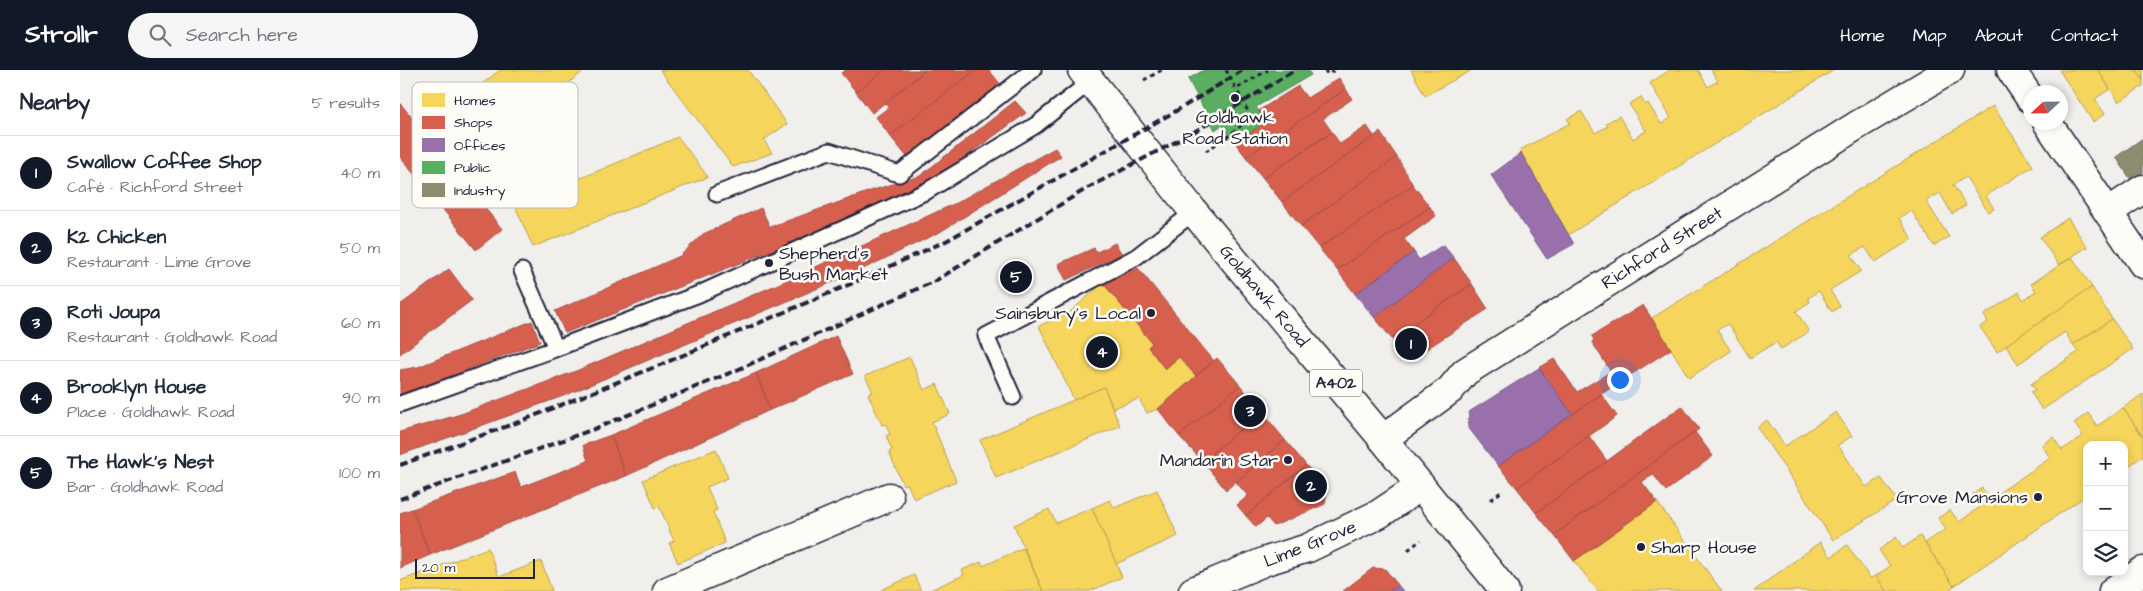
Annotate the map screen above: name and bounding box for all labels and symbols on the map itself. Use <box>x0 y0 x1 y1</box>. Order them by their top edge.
legend <box>412 82 578 208</box>
north arrow <box>2023 85 2068 130</box>
text: Homes <box>454 91 496 111</box>
marker: Goldhawk Road Station <box>1229 92 1241 104</box>
place label: Goldhawk Road Station <box>1182 105 1288 151</box>
text: Shops <box>454 113 493 133</box>
text: Offices <box>454 136 506 156</box>
text: Public <box>454 158 491 178</box>
text: Industry <box>454 181 506 201</box>
street label: Richford Street <box>1597 200 1728 295</box>
street label: Goldhawk Road <box>1214 239 1314 353</box>
place label: Shepherd's Bush Market <box>779 241 889 287</box>
marker: Shepherd's Bush Market <box>763 257 775 269</box>
pin: 5 <box>1000 258 1032 296</box>
place label: Sainsbury's Local <box>995 301 1141 327</box>
marker: Sainsbury's Local <box>1145 307 1157 319</box>
pin: 1 <box>1395 325 1427 363</box>
pin: 4 <box>1086 333 1118 371</box>
your location <box>1607 367 1633 393</box>
road number: A402 <box>1310 370 1362 396</box>
pin: 3 <box>1234 392 1266 430</box>
place label: Mandarin Star <box>1160 448 1278 473</box>
marker: Mandarin Star <box>1282 454 1294 466</box>
pin: 2 <box>1295 467 1327 505</box>
place label: Grove Mansions <box>1896 485 2028 510</box>
marker: Grove Mansions <box>2032 491 2044 503</box>
street label: Lime Grove <box>1260 514 1360 574</box>
place label: Sharp House <box>1651 535 1757 560</box>
marker: Sharp House <box>1635 541 1647 553</box>
scale bar <box>415 556 535 579</box>

